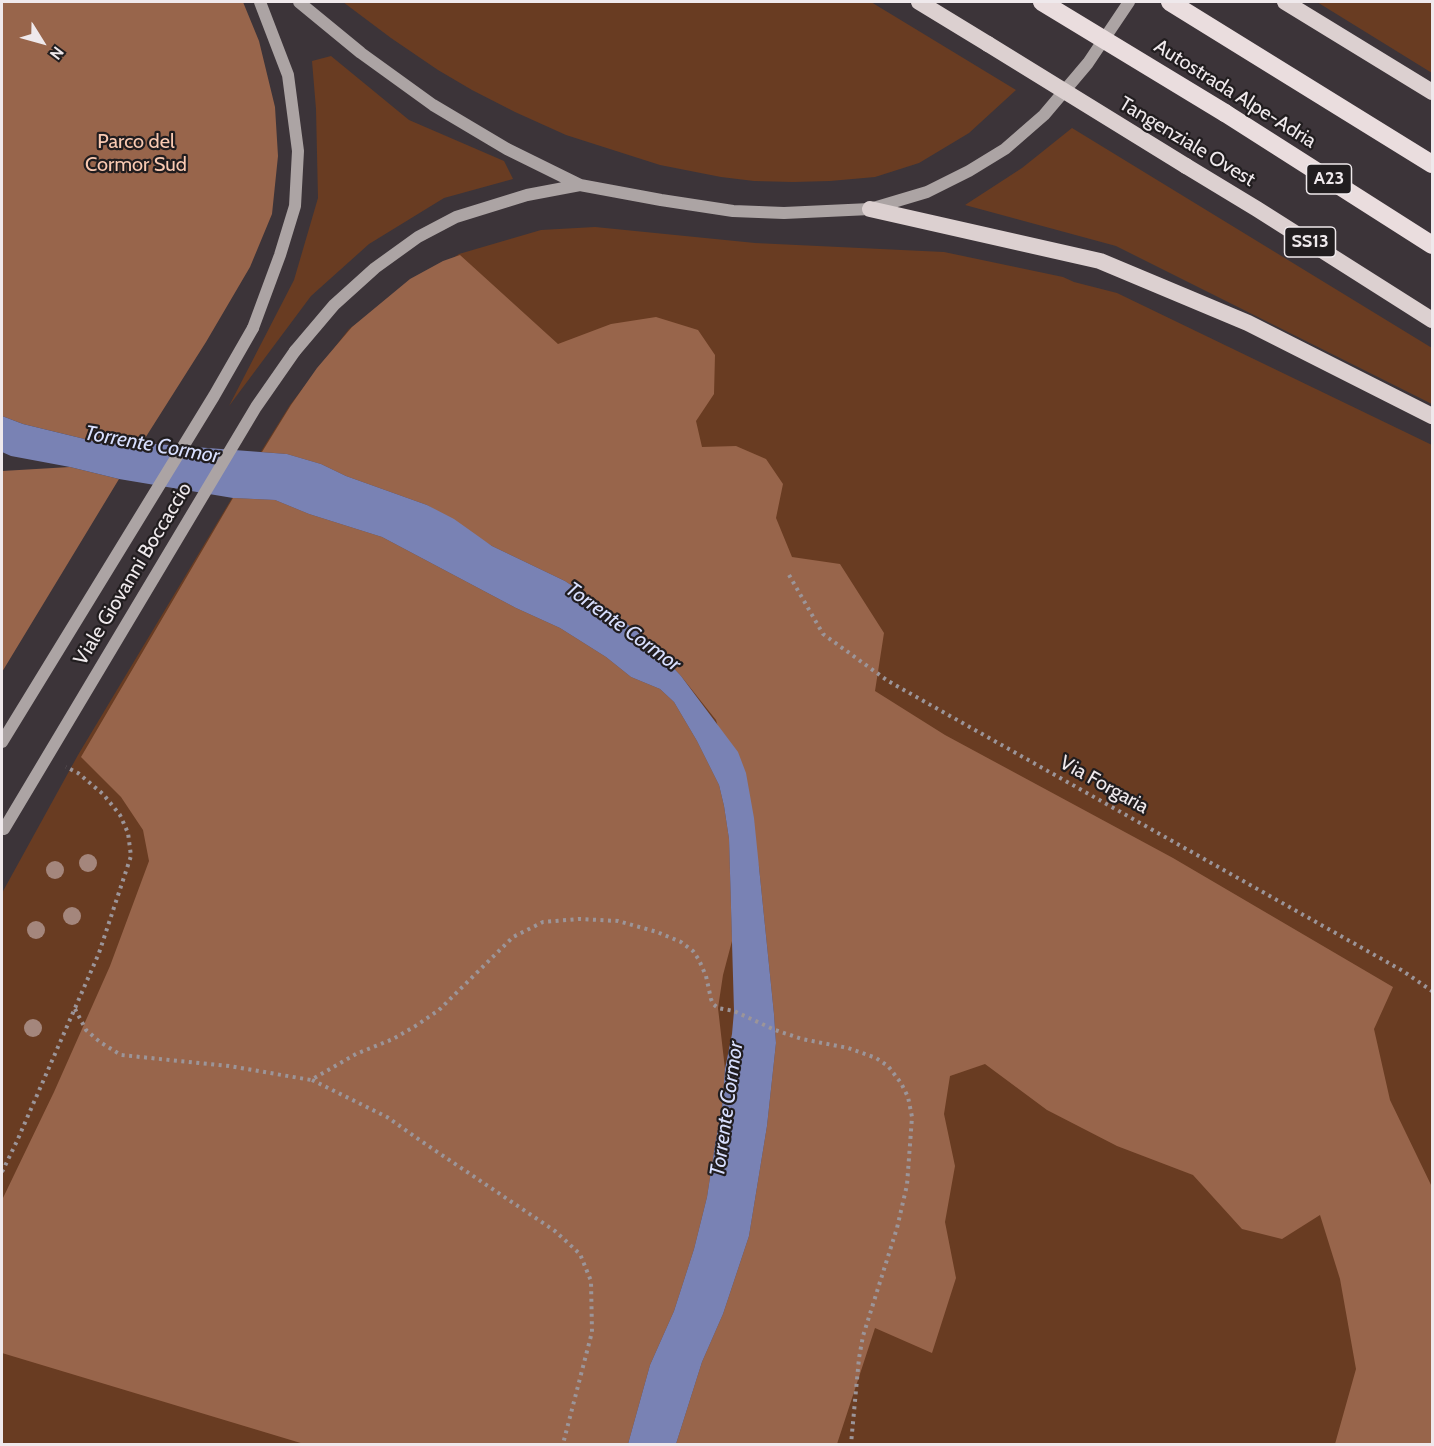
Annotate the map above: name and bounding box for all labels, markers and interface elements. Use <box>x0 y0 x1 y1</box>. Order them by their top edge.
north arrow <box>12 12 72 72</box>
street label: Autostrada Alpe-Adria <box>1150 34 1320 154</box>
text: N <box>46 43 68 63</box>
street label: Tangenziale Ovest <box>1115 92 1259 192</box>
park label: Parco del Cormor Sud <box>85 130 187 177</box>
road number: A23 <box>1306 164 1352 194</box>
road number: SS13 <box>1284 227 1336 257</box>
water label: Torrente Cormor <box>83 421 221 469</box>
street label: Viale Giovanni Boccaccio <box>69 478 197 670</box>
water label: Torrente Cormor <box>560 577 686 677</box>
street label: Via Forgaria <box>1055 751 1153 819</box>
water label: Torrente Cormor <box>705 1040 749 1178</box>

